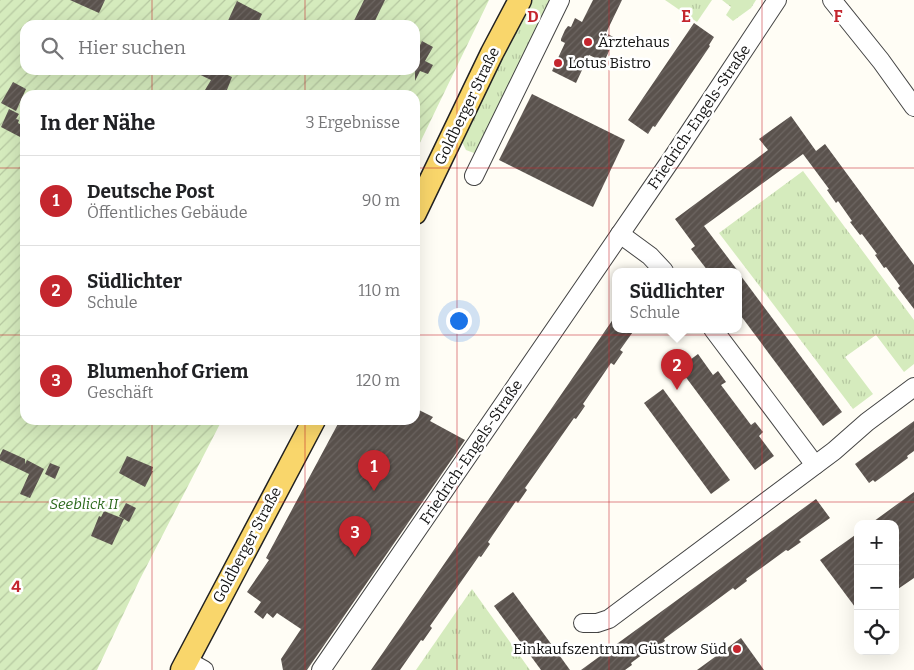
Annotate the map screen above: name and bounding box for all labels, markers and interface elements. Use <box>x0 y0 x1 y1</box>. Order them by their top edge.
text: D <box>527 7 539 26</box>
text: E <box>681 7 691 26</box>
text: F <box>834 7 843 26</box>
search box <box>20 20 420 75</box>
place label: Ärztehaus <box>598 33 670 51</box>
icon: search <box>38 34 66 62</box>
text: Hier suchen <box>78 36 186 59</box>
marker: Ärztehaus <box>582 36 594 48</box>
street label: Friedrich-Engels-Straße <box>644 41 754 193</box>
street label: Goldberger Straße <box>431 44 503 168</box>
place label: Lotus Bistro <box>568 54 651 72</box>
marker: Lotus Bistro <box>552 57 564 69</box>
text: In der Nähe <box>40 110 155 136</box>
text: 3 Ergebnisse <box>305 113 400 132</box>
text: Deutsche Post <box>87 180 214 203</box>
text: 1 <box>53 191 59 210</box>
text: 90 m <box>362 191 400 210</box>
text: Öffentliches Gebäude <box>87 203 247 222</box>
popup <box>612 268 742 333</box>
text: Südlichter <box>87 270 182 293</box>
text: Südlichter <box>630 280 724 303</box>
text: 2 <box>51 281 61 300</box>
text: 110 m <box>358 281 400 300</box>
text: Schule <box>87 293 138 312</box>
text: Schule <box>630 303 680 322</box>
your location <box>446 308 472 334</box>
pin: 2 <box>661 349 693 390</box>
text: Blumenhof Griem <box>87 360 248 383</box>
text: 3 <box>51 371 61 390</box>
text: 120 m <box>356 371 400 390</box>
street label: Friedrich-Engels-Straße <box>416 376 526 528</box>
text: Geschäft <box>87 383 153 402</box>
pin: 1 <box>358 450 390 491</box>
street label: Goldberger Straße <box>209 484 285 606</box>
park label: Seeblick II <box>50 495 119 513</box>
pin: 3 <box>339 516 371 557</box>
map controls <box>854 520 899 655</box>
button: + <box>854 520 899 565</box>
button: − <box>854 565 899 610</box>
text: 4 <box>11 577 21 596</box>
button: locate <box>854 610 899 655</box>
place label: Einkaufszentrum Güstrow Süd <box>513 640 727 658</box>
marker: Einkaufszentrum Güstrow Süd <box>731 643 743 655</box>

